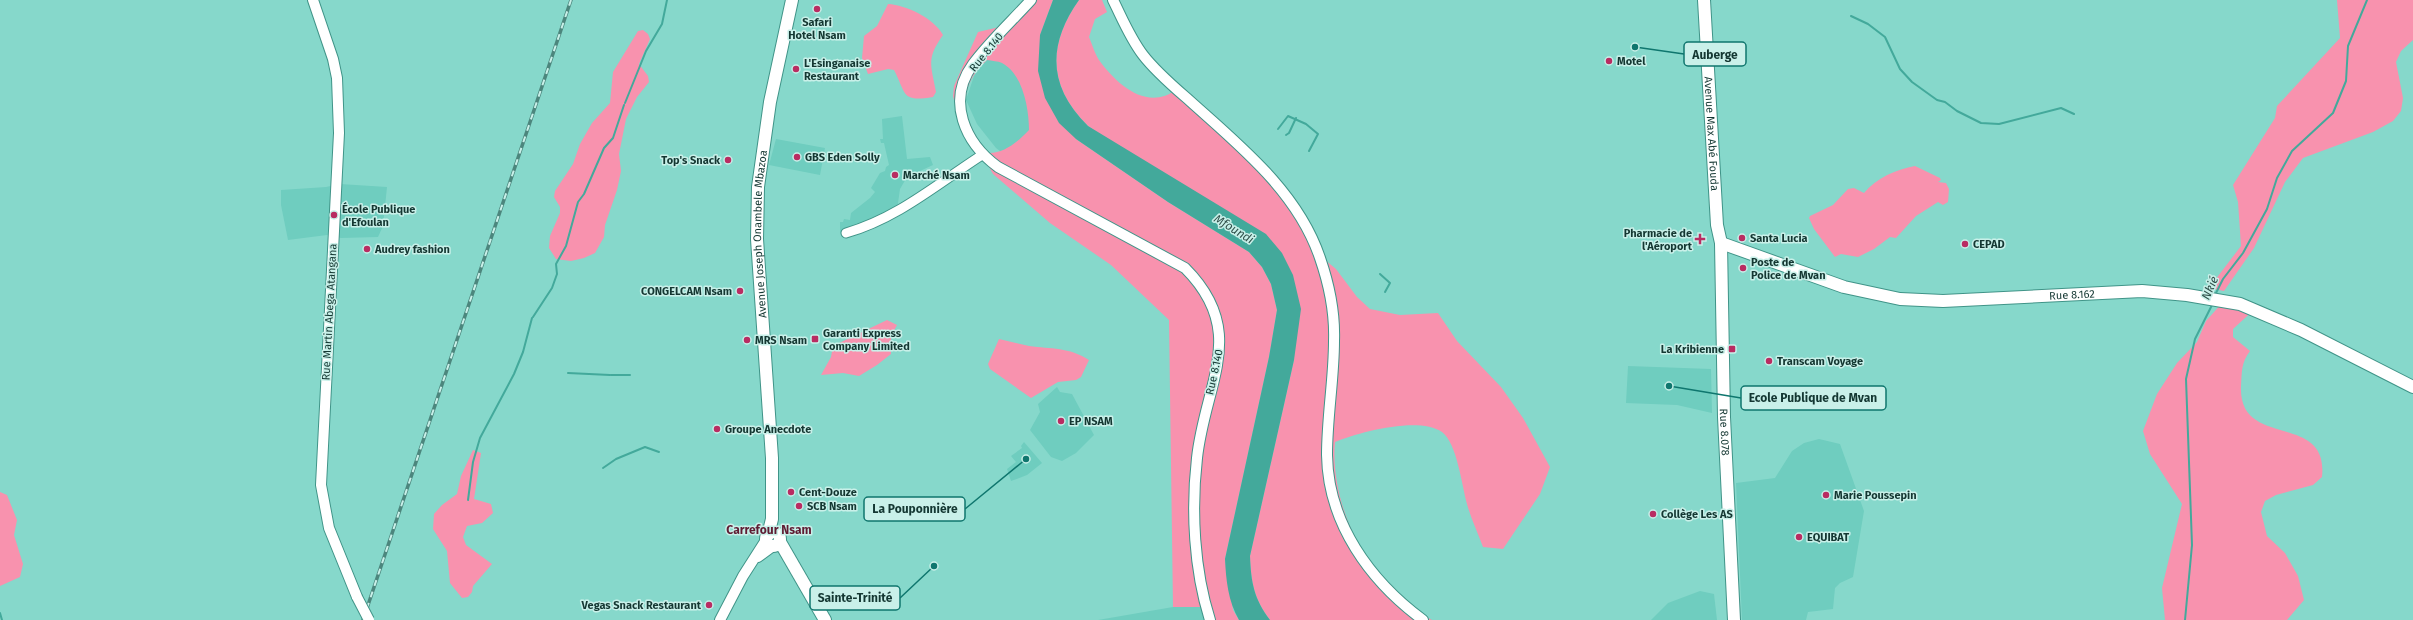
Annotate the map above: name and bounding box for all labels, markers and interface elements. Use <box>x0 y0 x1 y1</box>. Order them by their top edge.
marker: Safari Hotel Nsam <box>812 4 822 14</box>
place label: Safari Hotel Nsam <box>788 16 846 42</box>
street label: Rue 8.140 <box>967 30 1006 74</box>
callout: Auberge <box>1684 42 1746 66</box>
text: Auberge <box>1691 48 1738 62</box>
place label: Motel <box>1617 55 1646 68</box>
marker: Motel <box>1604 56 1614 66</box>
place label: L'Esinganaise Restaurant <box>804 57 870 83</box>
marker: L'Esinganaise Restaurant <box>791 64 801 74</box>
street label: Avenue Max Abé Fouda <box>1701 76 1721 191</box>
street label: Avenue Joseph Onambele Mbazoa <box>751 149 770 318</box>
place label: GBS Eden Solly <box>805 151 880 164</box>
marker: GBS Eden Solly <box>792 152 802 162</box>
place label: Top's Snack <box>661 154 721 167</box>
marker: Top's Snack <box>723 155 733 165</box>
place label: Marché Nsam <box>903 169 970 182</box>
marker: Marché Nsam <box>890 170 900 180</box>
place label: École Publique d'Efoulan <box>342 202 415 229</box>
marker: École Publique d'Efoulan <box>329 210 339 220</box>
water label: Mfoundi <box>1212 211 1257 247</box>
place label: Pharmacie de l'Aéroport <box>1624 227 1693 253</box>
place label: Santa Lucia <box>1750 232 1808 245</box>
marker: Santa Lucia <box>1737 233 1747 243</box>
marker: Pharmacie de l'Aéroport <box>1695 234 1705 244</box>
place label: CEPAD <box>1973 238 2005 251</box>
marker: CEPAD <box>1960 239 1970 249</box>
street label: Rue Martin Abega Atangana <box>319 243 340 381</box>
place label: Audrey fashion <box>374 243 450 256</box>
marker: Audrey fashion <box>362 244 372 254</box>
place label: Poste de Police de Mvan <box>1751 256 1826 282</box>
marker: Poste de Police de Mvan <box>1738 263 1748 273</box>
water label: Nkié <box>2199 274 2221 302</box>
place label: CONGELCAM Nsam <box>641 285 732 298</box>
marker: CONGELCAM Nsam <box>735 286 745 296</box>
street label: Rue 8.162 <box>2049 287 2095 303</box>
place label: Garanti Express Company Limited <box>823 327 910 353</box>
place label: MRS Nsam <box>755 334 807 347</box>
marker: Garanti Express Company Limited <box>810 334 820 344</box>
marker: MRS Nsam <box>742 335 752 345</box>
place label: La Kribienne <box>1661 343 1724 356</box>
marker: La Kribienne <box>1727 344 1737 354</box>
street label: Rue 8.140 <box>1203 348 1226 396</box>
place label: Transcam Voyage <box>1777 355 1863 368</box>
marker: Transcam Voyage <box>1764 356 1774 366</box>
callout: Ecole Publique de Mvan <box>1741 386 1886 410</box>
text: Ecole Publique de Mvan <box>1749 391 1877 405</box>
street label: Rue 8.078 <box>1717 408 1732 456</box>
place label: EP NSAM <box>1069 415 1113 428</box>
marker: EP NSAM <box>1056 416 1066 426</box>
place label: Groupe Anecdote <box>725 423 811 436</box>
marker: Groupe Anecdote <box>712 424 722 434</box>
place label: Cent-Douze <box>799 486 857 499</box>
marker: Cent-Douze <box>786 487 796 497</box>
place label: Marie Poussepin <box>1834 489 1917 502</box>
marker: Marie Poussepin <box>1821 490 1831 500</box>
callout: La Pouponnière <box>864 497 965 521</box>
place label: SCB Nsam <box>807 500 857 513</box>
marker: SCB Nsam <box>794 501 804 511</box>
text: La Pouponnière <box>872 502 958 516</box>
place label: Collège Les AS <box>1661 508 1733 521</box>
marker: Collège Les AS <box>1648 509 1658 519</box>
district label: Carrefour Nsam <box>726 523 812 537</box>
place label: EQUIBAT <box>1807 531 1849 544</box>
marker: EQUIBAT <box>1794 532 1804 542</box>
callout: Sainte-Trinité <box>810 586 900 610</box>
text: Sainte-Trinité <box>818 591 893 605</box>
place label: Vegas Snack Restaurant <box>581 599 702 612</box>
marker: Vegas Snack Restaurant <box>704 600 714 610</box>

